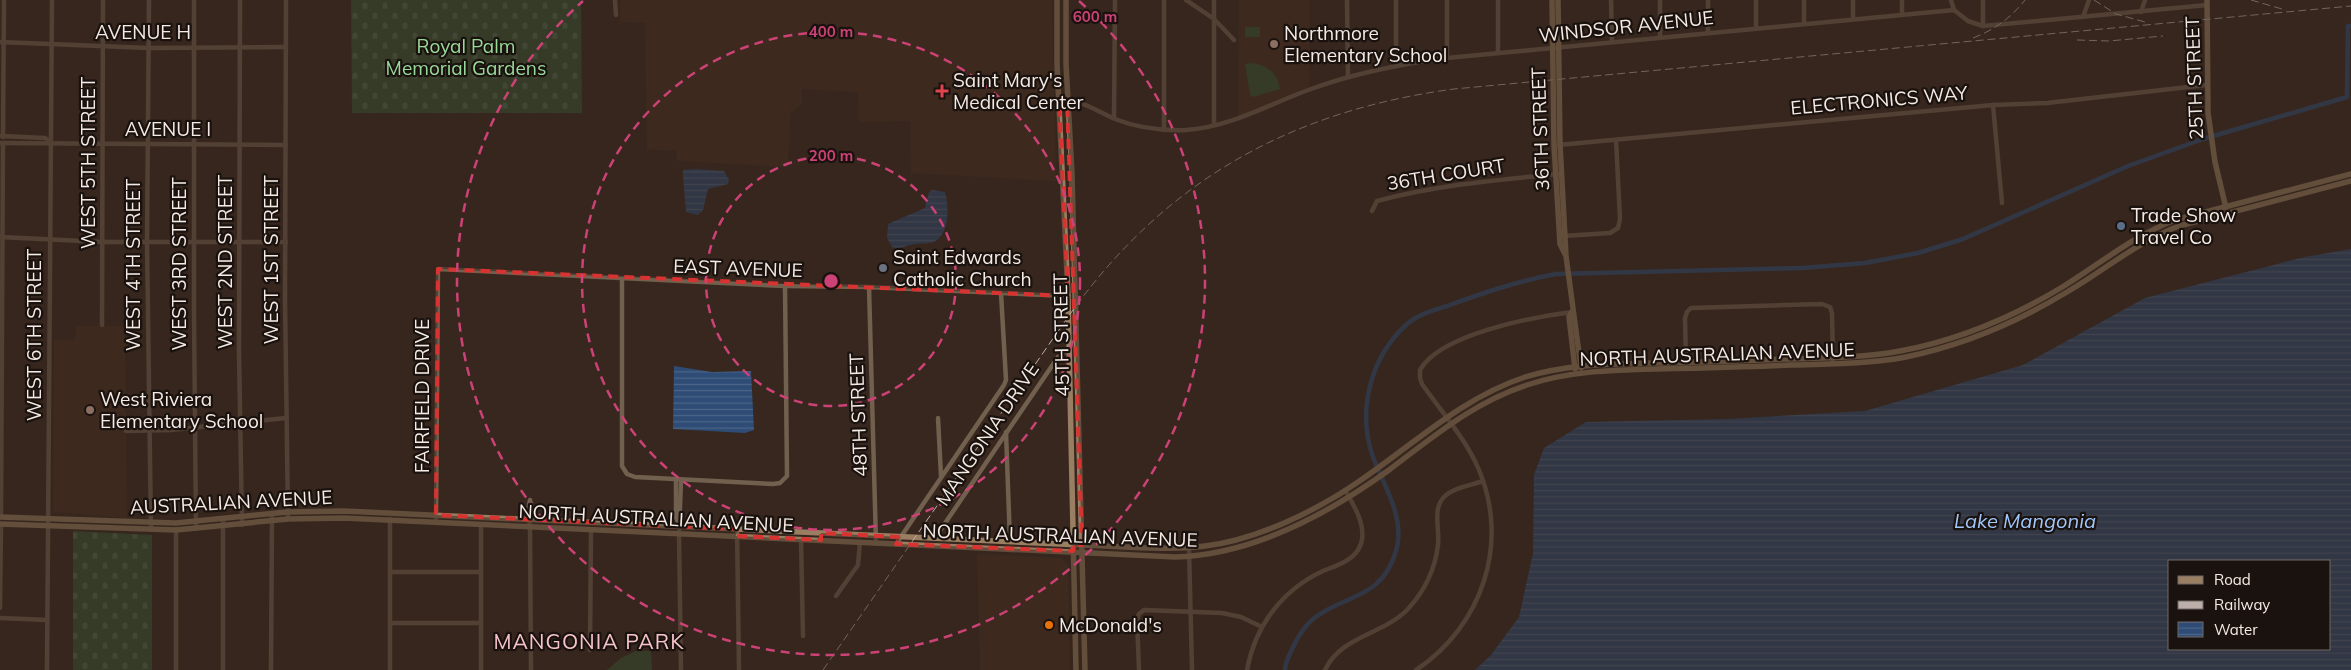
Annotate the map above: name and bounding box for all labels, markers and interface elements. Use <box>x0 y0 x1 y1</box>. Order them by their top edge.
street label: WINDSOR AVENUE <box>1537 5 1715 47</box>
text: 600 m <box>1073 7 1117 26</box>
street label: 25TH STREET <box>2180 15 2208 140</box>
street label: AVENUE H <box>95 20 191 44</box>
place label: Northmore Elementary School <box>1284 21 1447 67</box>
text: 400 m <box>809 22 853 41</box>
park label: Royal Palm Memorial Gardens <box>386 34 546 80</box>
marker: Northmore Elementary School <box>1268 38 1280 50</box>
street label: 36TH STREET <box>1526 66 1554 191</box>
place label: Saint Mary's Medical Center <box>953 68 1083 114</box>
street label: WEST 5TH STREET <box>76 76 100 249</box>
street label: ELECTRONICS WAY <box>1789 80 1969 120</box>
marker: Saint Mary's Medical Center <box>935 84 949 98</box>
street label: AVENUE I <box>125 117 211 141</box>
text: 200 m <box>809 146 853 165</box>
street label: 36TH COURT <box>1385 153 1507 195</box>
street label: WEST 2ND STREET <box>213 174 237 349</box>
street label: WEST 1ST STREET <box>259 175 283 345</box>
street label: WEST 3RD STREET <box>167 177 191 351</box>
street label: WEST 4TH STREET <box>121 178 145 351</box>
place label: Trade Show Travel Co <box>2131 203 2236 249</box>
marker: Trade Show Travel Co <box>2115 220 2127 232</box>
place label: Saint Edwards Catholic Church <box>893 245 1032 291</box>
street label: WEST 6TH STREET <box>22 248 46 421</box>
street label: EAST AVENUE <box>673 254 803 282</box>
marker: Saint Edwards Catholic Church <box>877 262 889 274</box>
centre of rings <box>822 272 840 290</box>
street label: 45TH STREET <box>1048 273 1074 397</box>
street label: FAIRFIELD DRIVE <box>410 319 434 473</box>
street label: NORTH AUSTRALIAN AVENUE <box>1579 337 1855 371</box>
street label: 48TH STREET <box>844 352 872 477</box>
street label: MANGONIA DRIVE <box>930 358 1044 510</box>
place label: West Riviera Elementary School <box>100 387 263 433</box>
marker: West Riviera Elementary School <box>84 404 96 416</box>
street label: AUSTRALIAN AVENUE <box>129 485 333 519</box>
street label: NORTH AUSTRALIAN AVENUE <box>518 499 794 537</box>
water label: Lake Mangonia <box>1954 508 2096 533</box>
street label: NORTH AUSTRALIAN AVENUE <box>922 518 1198 552</box>
legend <box>2168 560 2331 650</box>
text: Road <box>2214 570 2251 589</box>
text: Railway <box>2214 595 2270 614</box>
place label: McDonald's <box>1059 613 1162 637</box>
marker: McDonald's <box>1043 619 1055 631</box>
text: Water <box>2214 620 2258 639</box>
district label: MANGONIA PARK <box>493 628 685 654</box>

